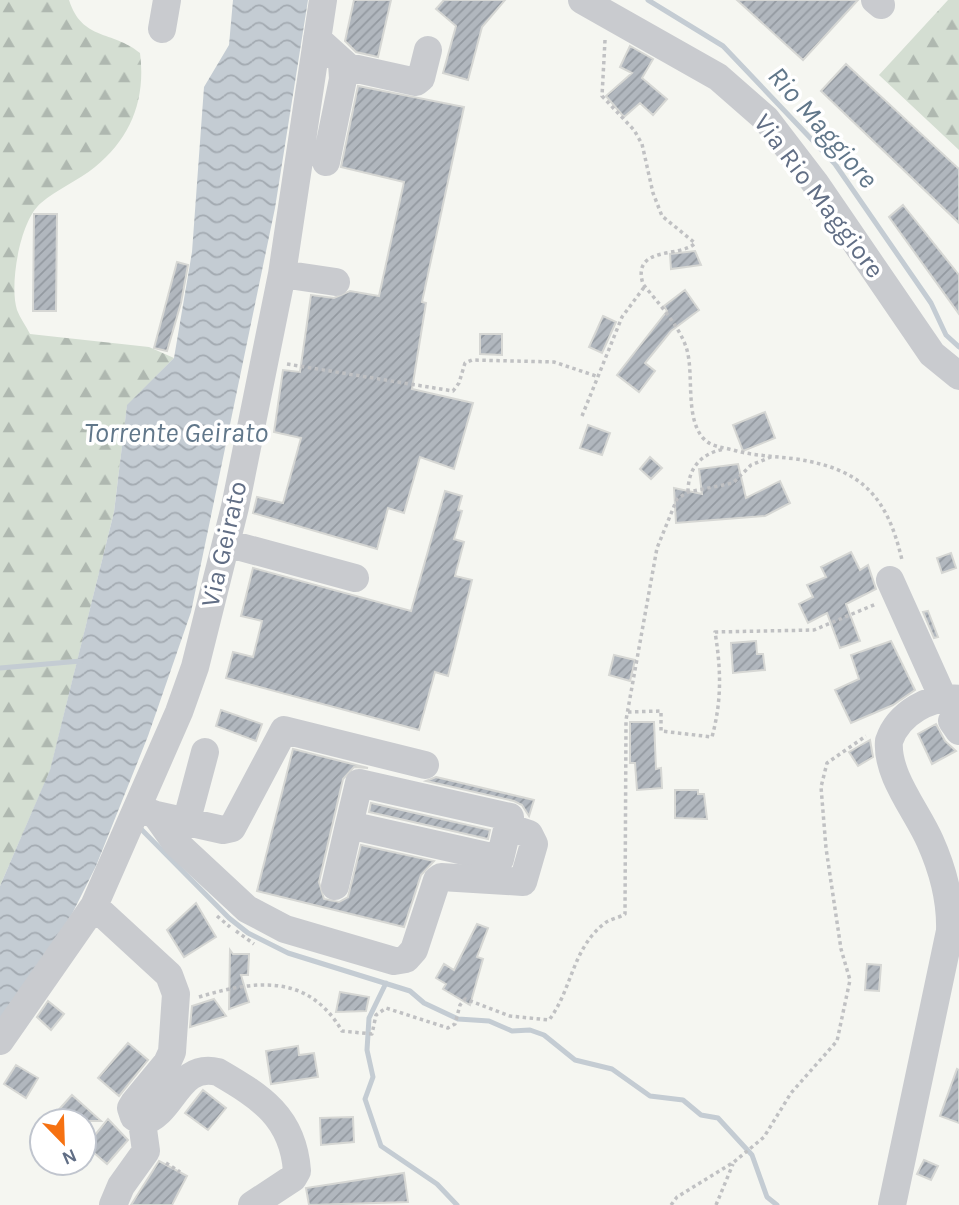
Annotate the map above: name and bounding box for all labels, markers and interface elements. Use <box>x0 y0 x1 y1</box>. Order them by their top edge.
water label: Rio Maggiore <box>761 59 885 195</box>
street label: Via Rio Maggiore <box>747 108 891 284</box>
water label: Torrente Geirato <box>84 416 268 449</box>
street label: Via Geirato <box>194 478 254 610</box>
north arrow <box>28 1107 98 1177</box>
text: N <box>59 1144 80 1170</box>

